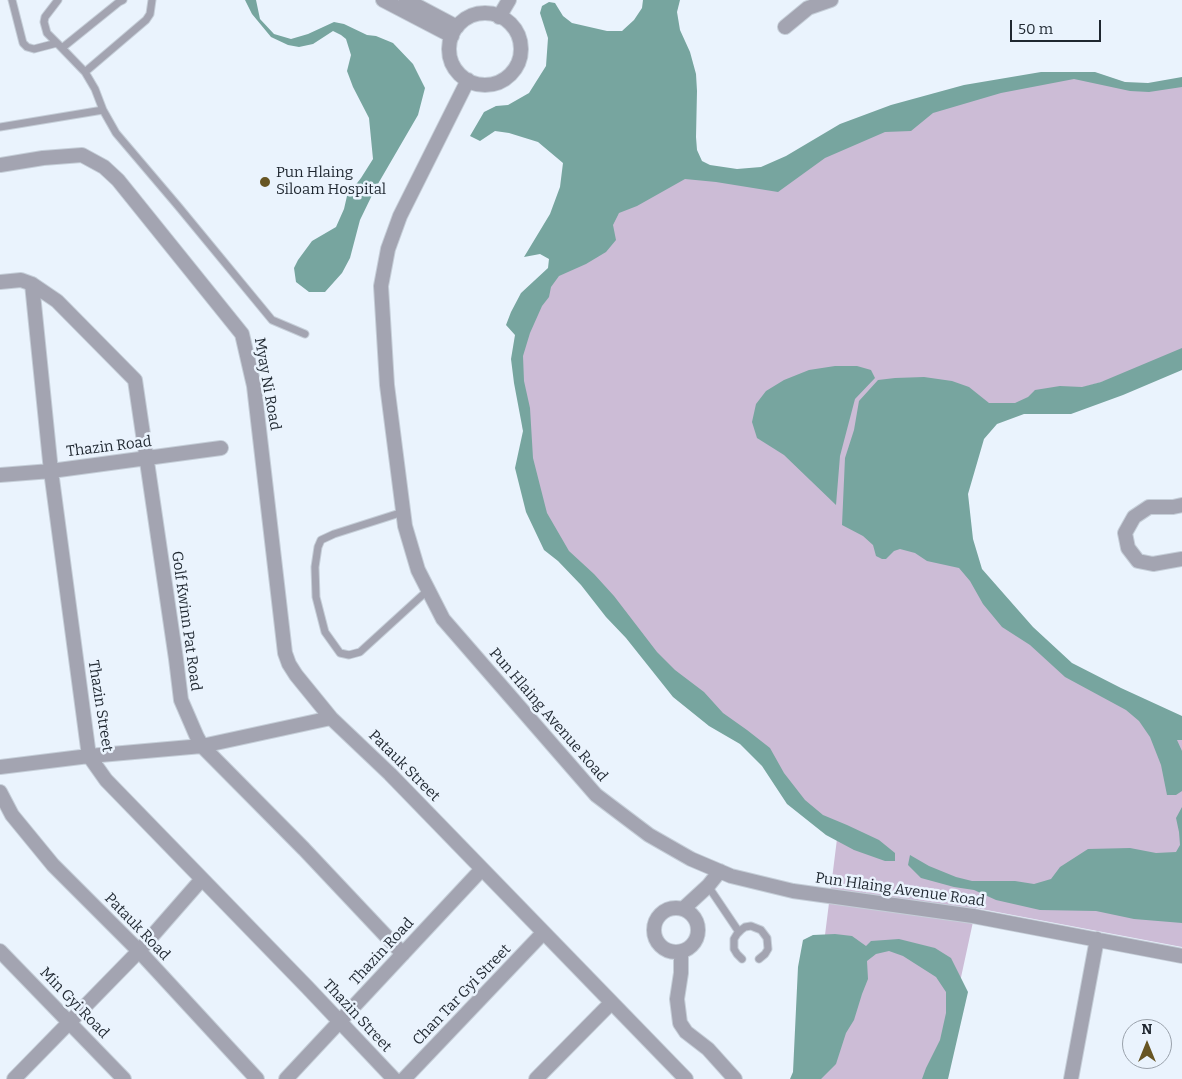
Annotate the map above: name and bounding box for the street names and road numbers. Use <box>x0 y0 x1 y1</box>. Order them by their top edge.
street label: Myay Ni Road <box>250 336 284 432</box>
street label: Thazin Road <box>65 433 153 461</box>
street label: Golf Kwinn Pat Road <box>167 550 205 692</box>
street label: Pun Hlaing Avenue Road <box>485 645 611 785</box>
street label: Thazin Street <box>84 659 116 753</box>
street label: Patauk Street <box>365 727 443 805</box>
street label: Pun Hlaing Avenue Road <box>814 869 986 911</box>
street label: Patauk Road <box>101 890 173 964</box>
street label: Thazin Road <box>346 915 418 989</box>
street label: Chan Tar Gyi Street <box>409 941 515 1049</box>
street label: Min Gyi Road <box>36 964 112 1042</box>
street label: Thazin Street <box>319 976 395 1056</box>

